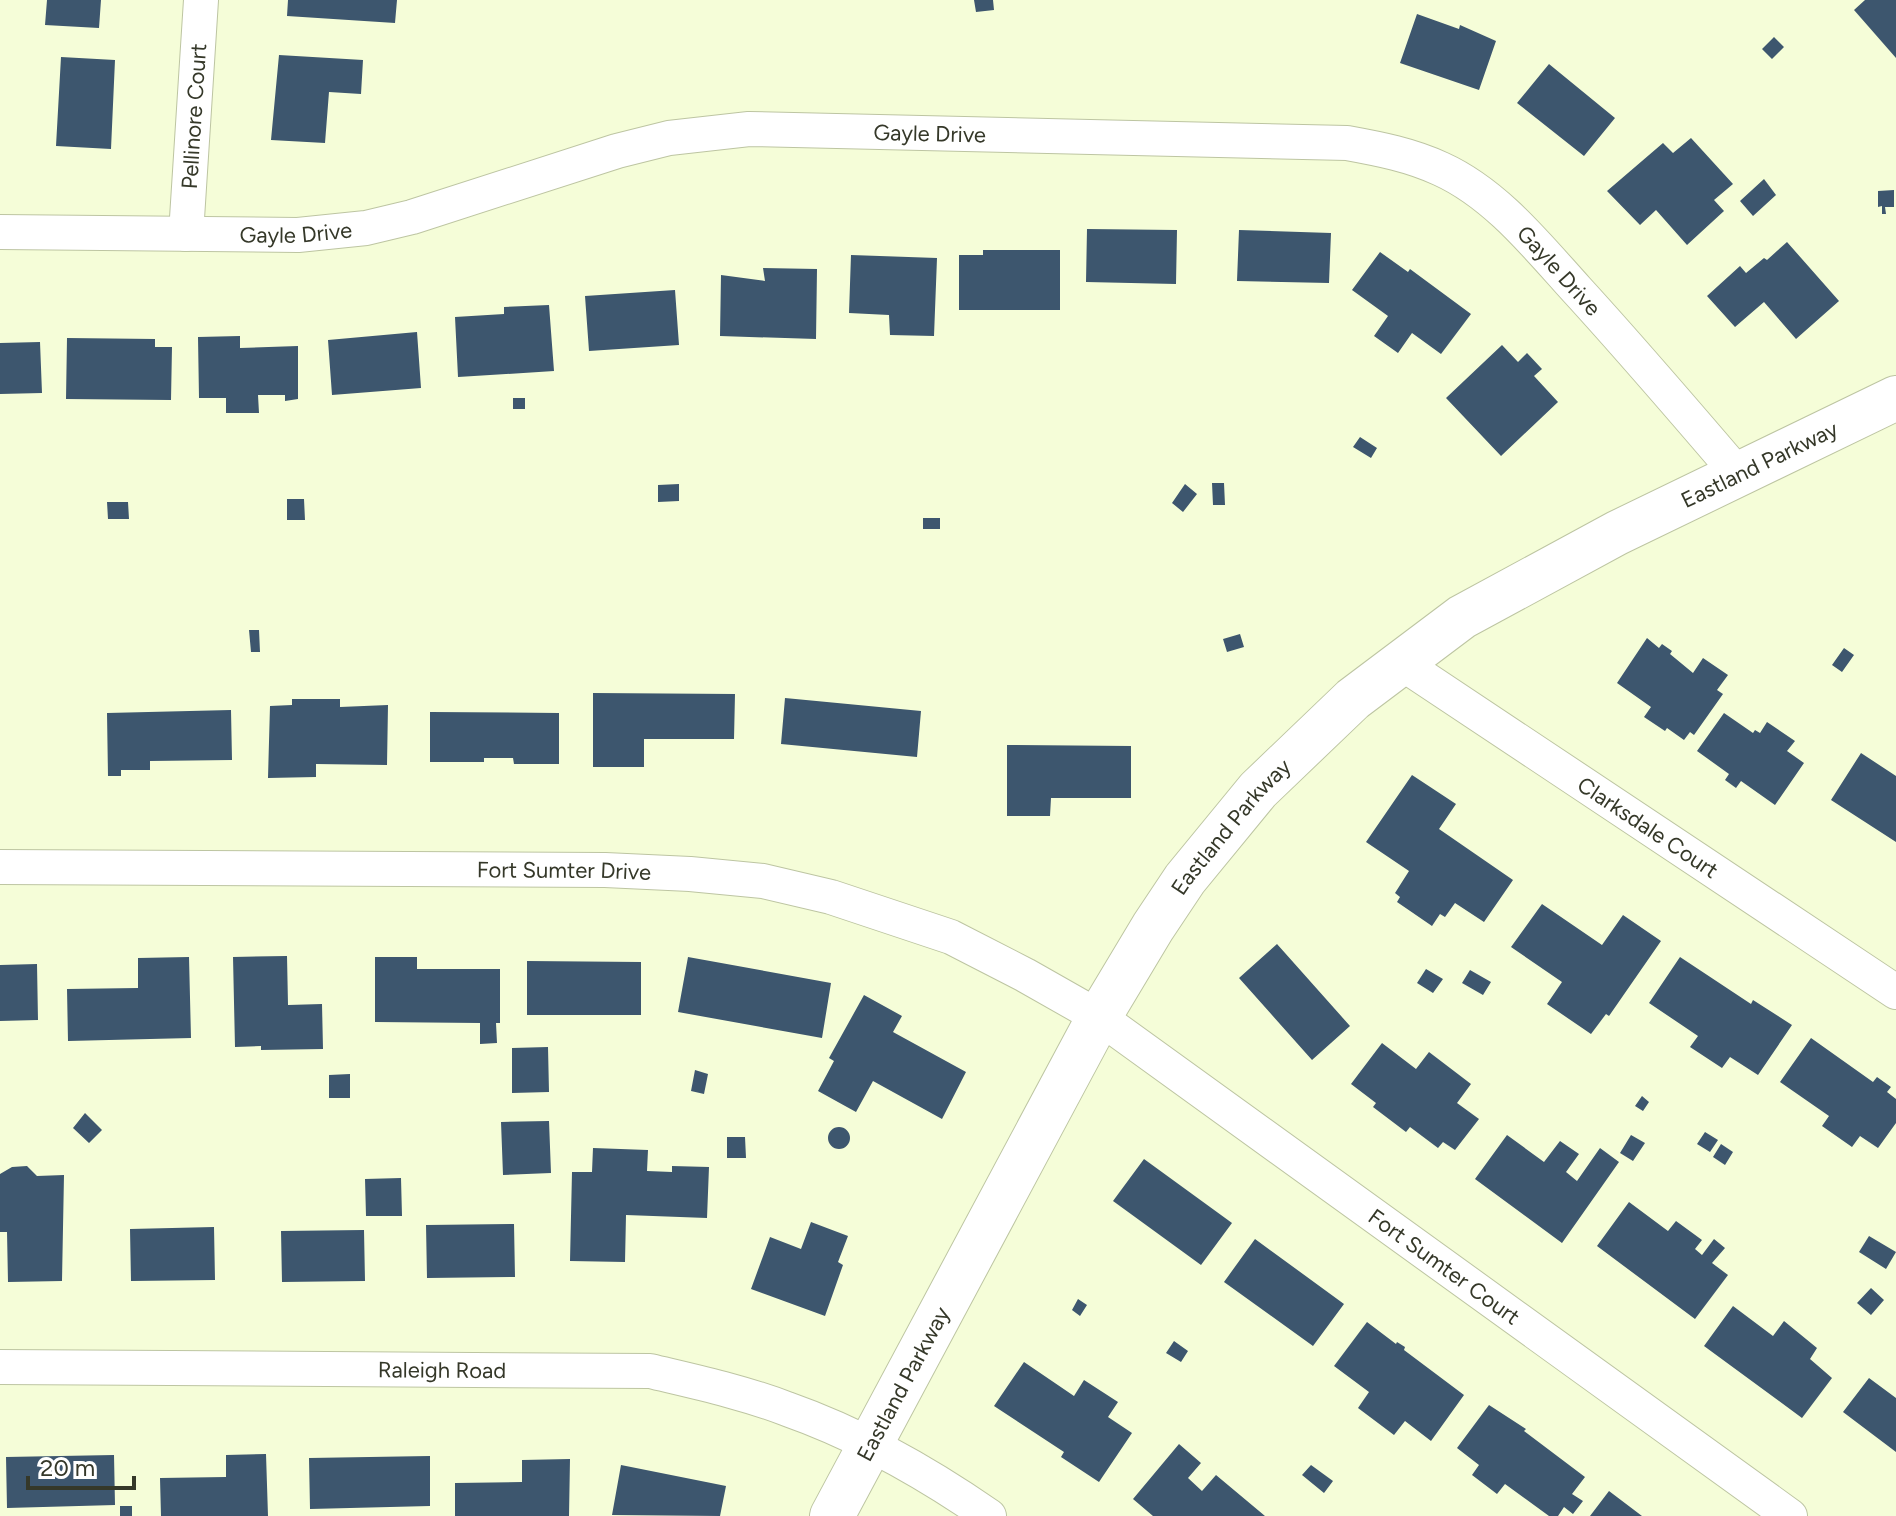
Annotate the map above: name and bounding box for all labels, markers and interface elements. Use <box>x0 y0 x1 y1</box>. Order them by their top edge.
street label: Pellinore Court <box>176 43 212 190</box>
street label: Gayle Drive <box>873 119 986 149</box>
street label: Gayle Drive <box>240 217 353 249</box>
street label: Gayle Drive <box>1511 220 1607 321</box>
street label: Eastland Parkway <box>1677 415 1843 514</box>
street label: Eastland Parkway <box>1165 753 1297 900</box>
street label: Clarksdale Court <box>1572 771 1723 884</box>
street label: Fort Sumter Drive <box>477 856 652 886</box>
street label: Fort Sumter Court <box>1363 1203 1525 1330</box>
street label: Eastland Parkway <box>851 1302 956 1466</box>
street label: Raleigh Road <box>378 1356 506 1384</box>
scale bar <box>28 1440 134 1490</box>
text: 20 m <box>40 1453 95 1482</box>

